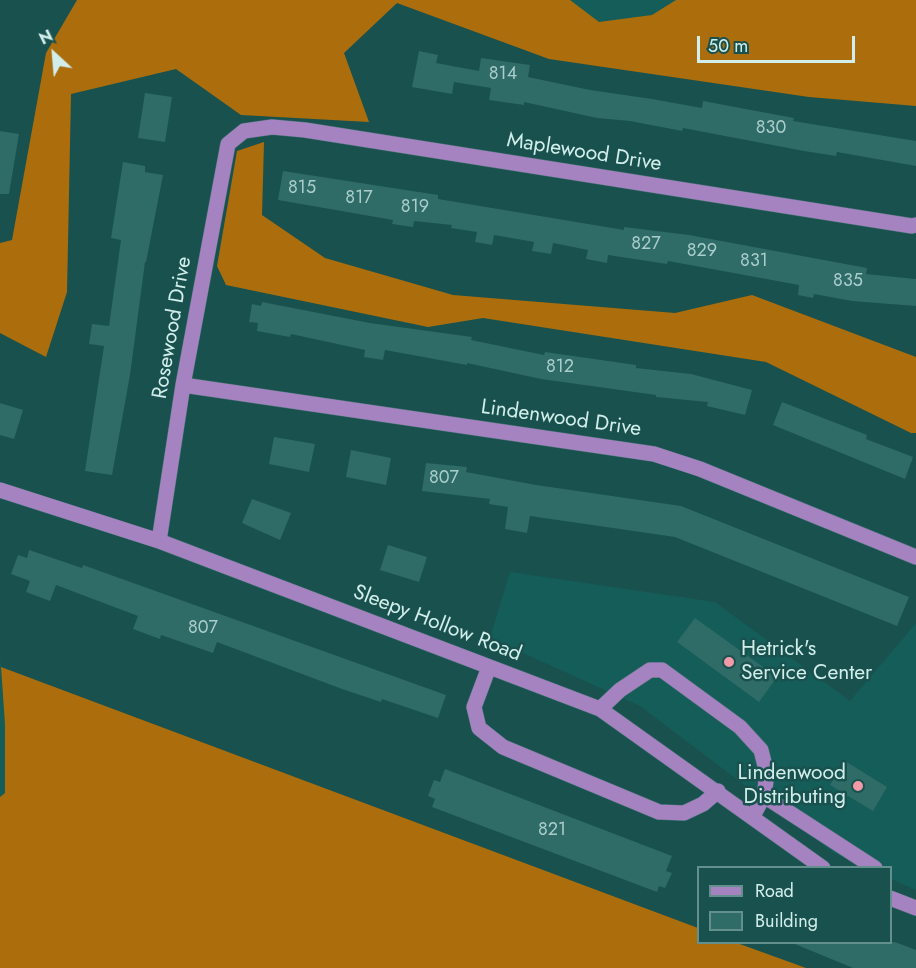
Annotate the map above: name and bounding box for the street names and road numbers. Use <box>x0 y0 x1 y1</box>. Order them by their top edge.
street label: Maplewood Drive <box>505 128 663 178</box>
street label: Rosewood Drive <box>148 255 198 401</box>
street label: Lindenwood Drive <box>479 395 643 443</box>
street label: Sleepy Hollow Road <box>349 580 525 668</box>

